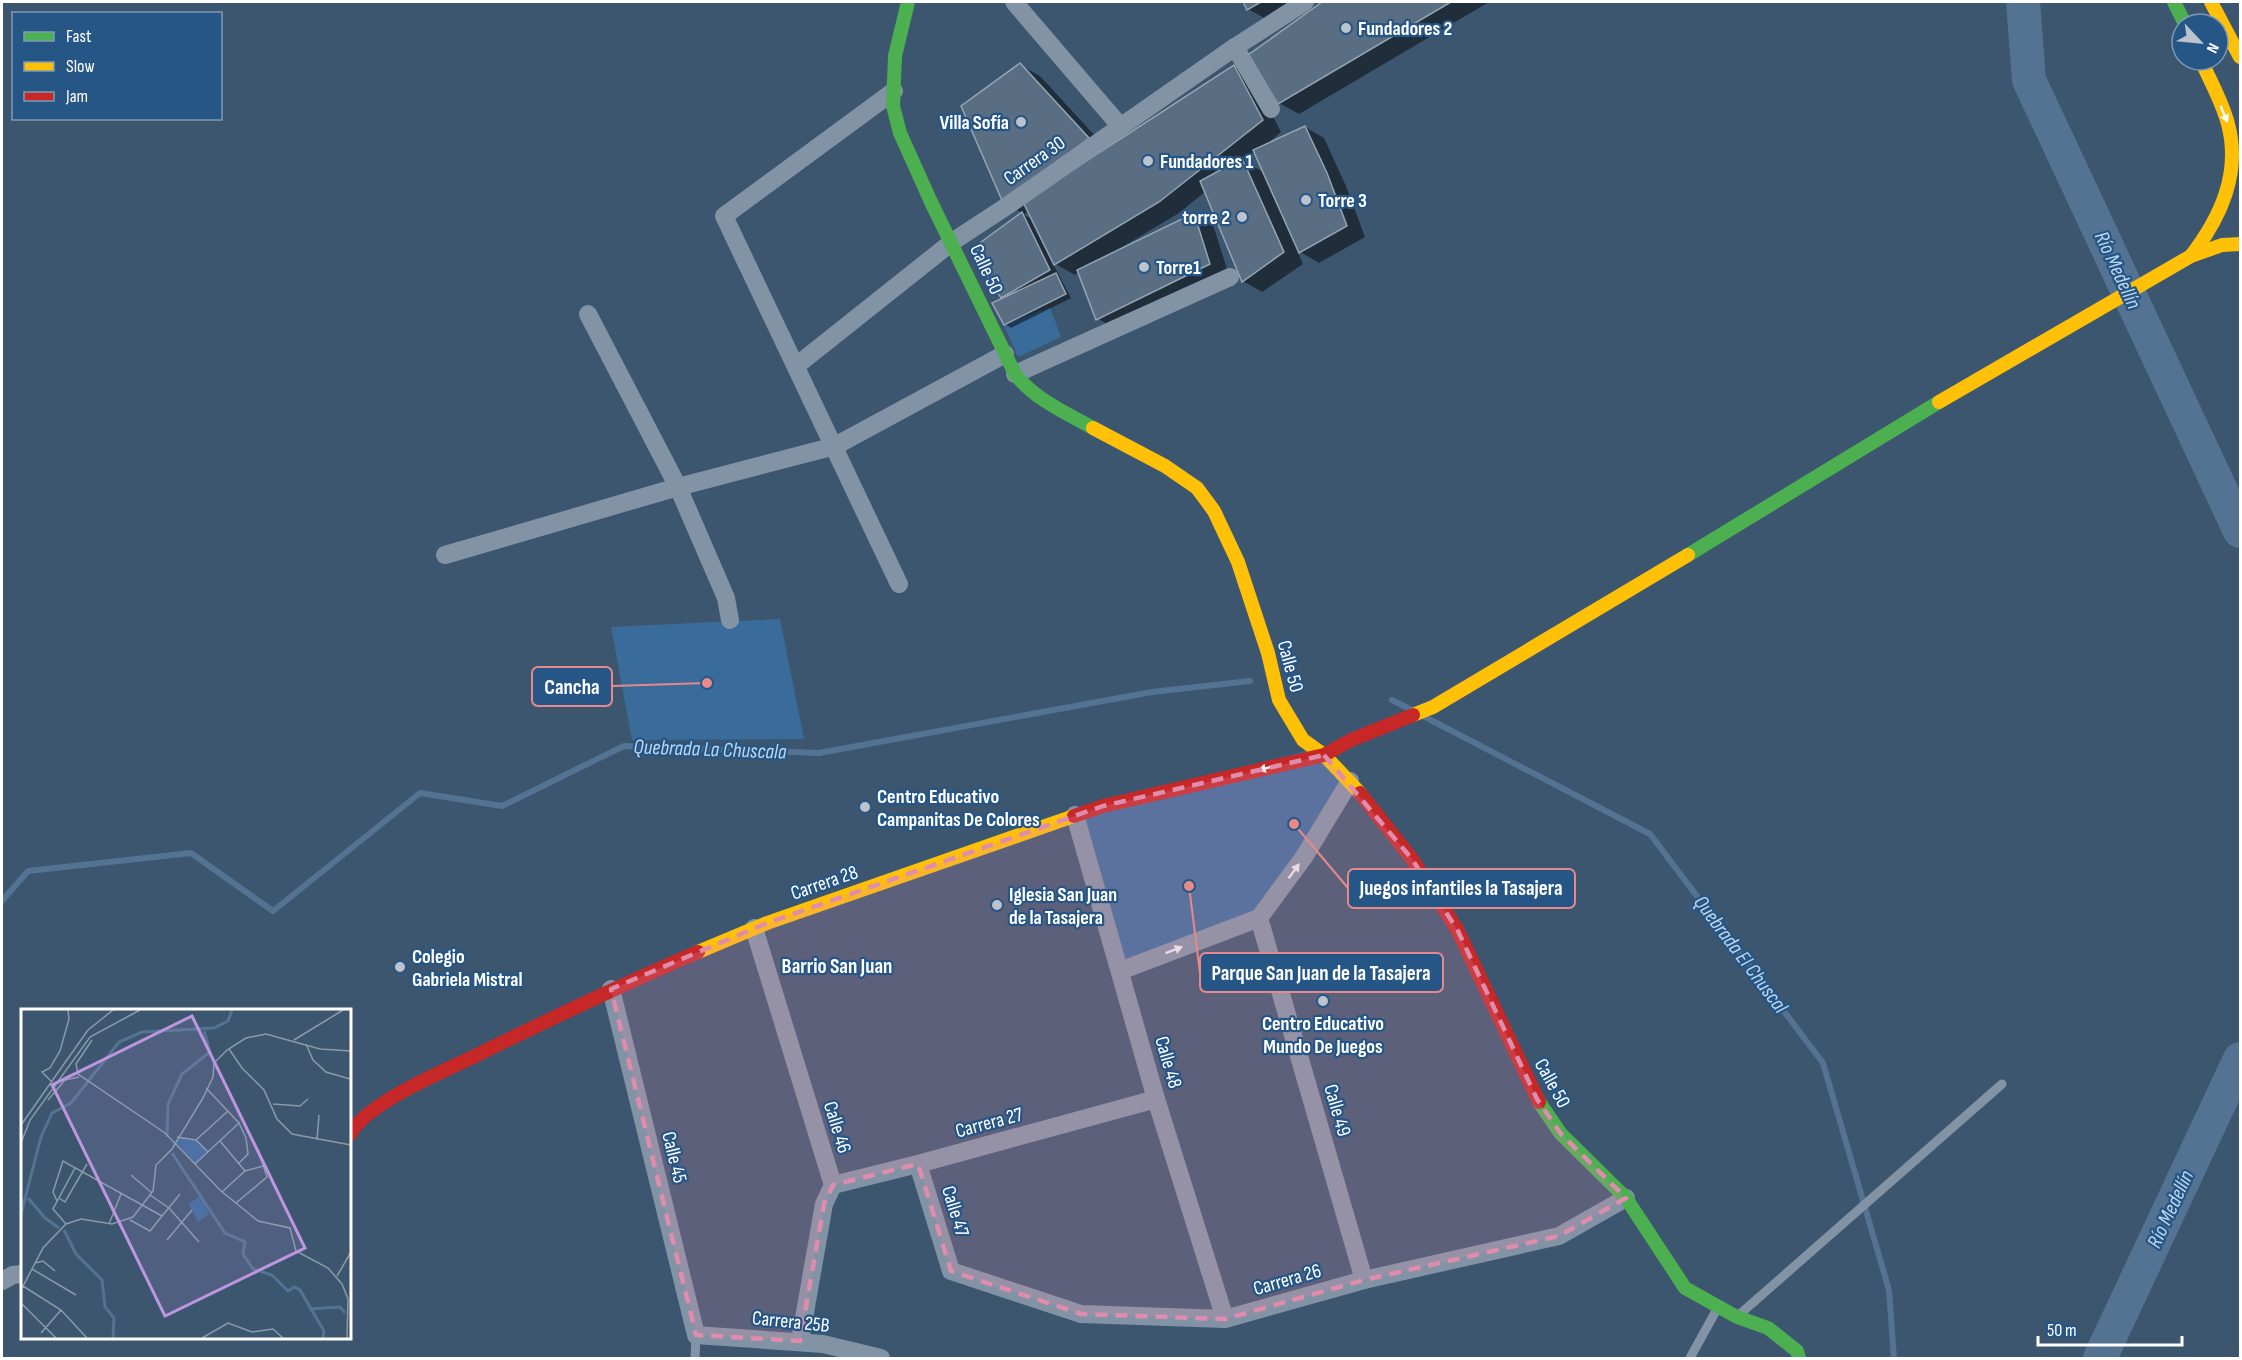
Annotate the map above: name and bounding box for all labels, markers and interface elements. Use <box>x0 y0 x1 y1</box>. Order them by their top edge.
legend <box>12 12 222 120</box>
north arrow <box>2170 12 2230 72</box>
place label: Fundadores 2 <box>1358 17 1452 41</box>
marker: Fundadores 2 <box>1339 21 1353 35</box>
text: Fast <box>66 26 92 47</box>
text: N <box>2202 40 2223 56</box>
text: Slow <box>66 56 95 77</box>
text: Jam <box>65 86 88 107</box>
one-way arrow <box>2219 105 2229 123</box>
place label: Villa Sofía <box>940 111 1009 135</box>
marker: Villa Sofía <box>1014 115 1028 129</box>
street label: Carrera 30 <box>999 131 1070 191</box>
place label: Fundadores 1 <box>1160 150 1253 174</box>
marker: Fundadores 1 <box>1141 154 1155 168</box>
place label: Torre 3 <box>1318 189 1367 213</box>
marker: Torre 3 <box>1299 193 1313 207</box>
place label: torre 2 <box>1182 206 1230 230</box>
marker: torre 2 <box>1235 210 1249 224</box>
water label: Río Medellín <box>2089 227 2146 313</box>
street label: Calle 50 <box>964 240 1008 298</box>
place label: Torre1 <box>1156 256 1201 280</box>
marker: Torre1 <box>1137 260 1151 274</box>
street label: Calle 50 <box>1272 638 1308 695</box>
callout: Cancha <box>532 667 612 706</box>
text: Cancha <box>544 675 600 700</box>
water label: Quebrada La Chuscala <box>633 734 787 765</box>
one-way arrow <box>1258 764 1276 774</box>
place label: Centro Educativo Campanitas De Colores <box>877 785 1040 832</box>
marker: Centro Educativo Campanitas De Colores <box>858 800 872 814</box>
street label: Carrera 28 <box>788 860 861 906</box>
one-way arrow <box>1288 863 1300 879</box>
callout: Juegos infantiles la Tasajera <box>1348 869 1575 908</box>
text: Juegos infantiles la Tasajera <box>1358 876 1563 901</box>
place label: Iglesia San Juan de la Tasajera <box>1009 883 1117 930</box>
water label: Quebrada El Chuscal <box>1688 891 1794 1019</box>
marker: Iglesia San Juan de la Tasajera <box>990 898 1004 912</box>
place label: Colegio Gabriela Mistral <box>412 945 523 992</box>
one-way arrow <box>1166 945 1184 955</box>
callout: Parque San Juan de la Tasajera <box>1200 953 1443 992</box>
district label: Barrio San Juan <box>782 954 892 979</box>
marker: Colegio Gabriela Mistral <box>393 960 407 974</box>
text: Parque San Juan de la Tasajera <box>1211 961 1431 986</box>
marker: Centro Educativo Mundo De Juegos <box>1316 994 1330 1008</box>
inset map <box>21 1009 351 1339</box>
place label: Centro Educativo Mundo De Juegos <box>1262 1012 1384 1059</box>
street label: Calle 48 <box>1149 1034 1187 1091</box>
street label: Calle 50 <box>1529 1055 1575 1112</box>
street label: Calle 49 <box>1318 1082 1356 1139</box>
street label: Calle 46 <box>818 1099 856 1156</box>
street label: Carrera 27 <box>953 1102 1026 1143</box>
street label: Calle 45 <box>656 1129 692 1185</box>
water label: Río Medellín <box>2142 1166 2199 1252</box>
street label: Calle 47 <box>936 1183 974 1240</box>
street label: Carrera 26 <box>1251 1259 1324 1301</box>
street label: Carrera 25B <box>751 1306 831 1338</box>
scale bar <box>2038 1309 2182 1347</box>
text: 50 m <box>2047 1320 2077 1341</box>

